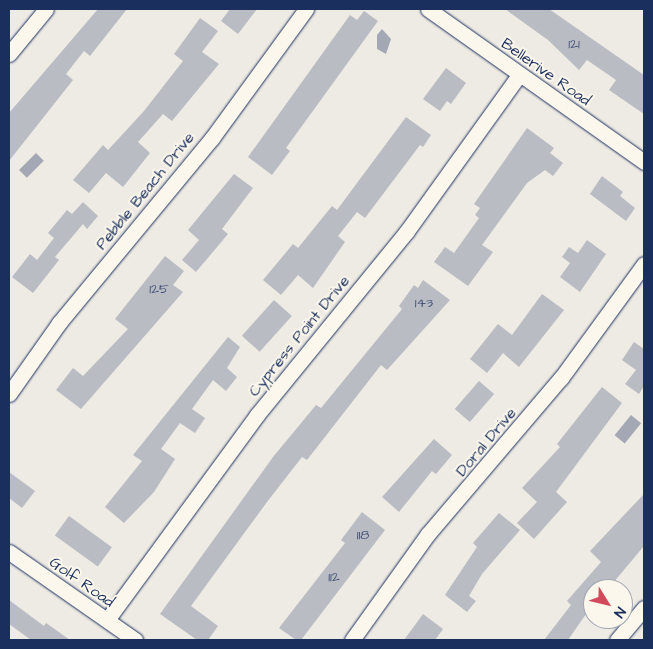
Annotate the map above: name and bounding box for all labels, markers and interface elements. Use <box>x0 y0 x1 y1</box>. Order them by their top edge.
street label: Bellerive Road <box>497 34 595 110</box>
house number: 121 <box>568 36 580 52</box>
street label: Pebble Beach Drive <box>92 128 198 254</box>
street label: Cypress Point Drive <box>244 272 354 400</box>
house number: 125 <box>149 281 169 297</box>
house number: 143 <box>415 295 433 311</box>
street label: Doral Drive <box>452 404 520 480</box>
house number: 118 <box>357 527 369 543</box>
street label: Golf Road <box>46 553 118 611</box>
house number: 112 <box>328 569 340 585</box>
north arrow <box>583 579 633 629</box>
text: N <box>609 603 630 622</box>

